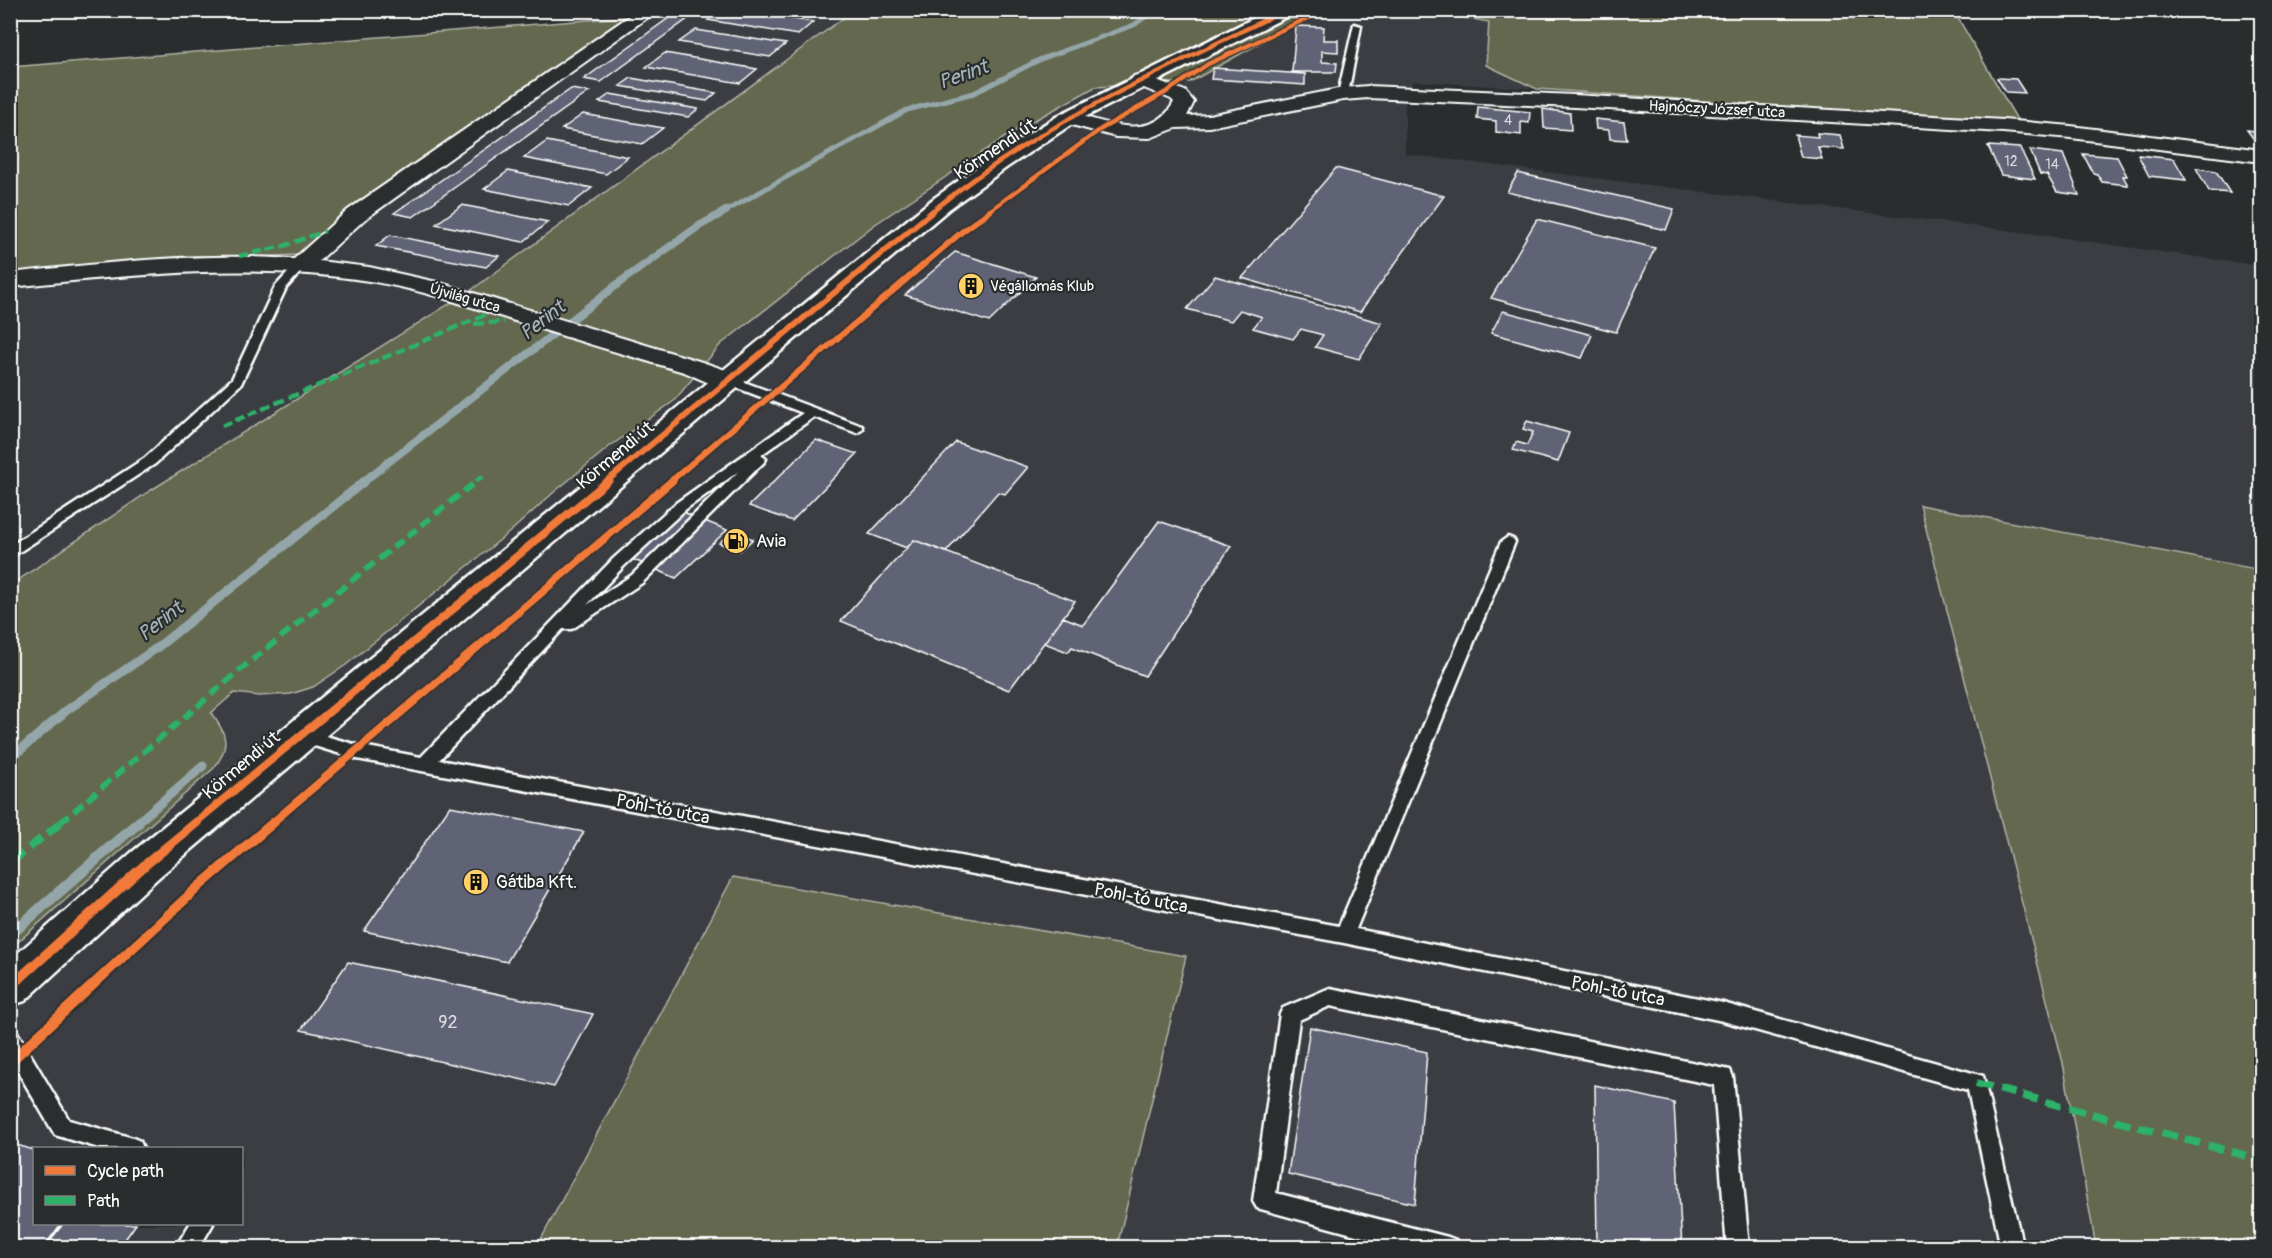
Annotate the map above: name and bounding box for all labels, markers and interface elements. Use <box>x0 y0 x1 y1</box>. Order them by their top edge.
water label: Perint <box>935 53 993 95</box>
street label: Hajnóczy József utca <box>1648 96 1786 123</box>
house number: 4 <box>1504 112 1512 129</box>
street label: Körmendi út <box>950 113 1041 185</box>
house number: 12 <box>2004 153 2018 170</box>
house number: 14 <box>2045 156 2059 173</box>
building icon: Végállomás Klub <box>956 271 986 301</box>
place label: Végállomás Klub <box>990 277 1094 296</box>
street label: Újvilág utca <box>427 279 502 318</box>
water label: Perint <box>515 294 571 346</box>
street label: Körmendi út <box>572 416 659 495</box>
fuel station icon: Avia <box>721 526 751 556</box>
place label: Avia <box>756 530 786 553</box>
water label: Perint <box>133 595 189 647</box>
street label: Körmendi út <box>198 726 285 805</box>
street label: Pohl-tó utca <box>614 789 712 830</box>
building icon: Gátiba Kft. <box>461 867 491 897</box>
place label: Gátiba Kft. <box>496 871 577 894</box>
street label: Pohl-tó utca <box>1092 878 1190 919</box>
street label: Pohl-tó utca <box>1569 971 1667 1012</box>
house number: 92 <box>438 1011 458 1034</box>
legend <box>33 1147 243 1225</box>
text: Cycle path <box>87 1160 164 1183</box>
text: Path <box>87 1190 120 1213</box>

